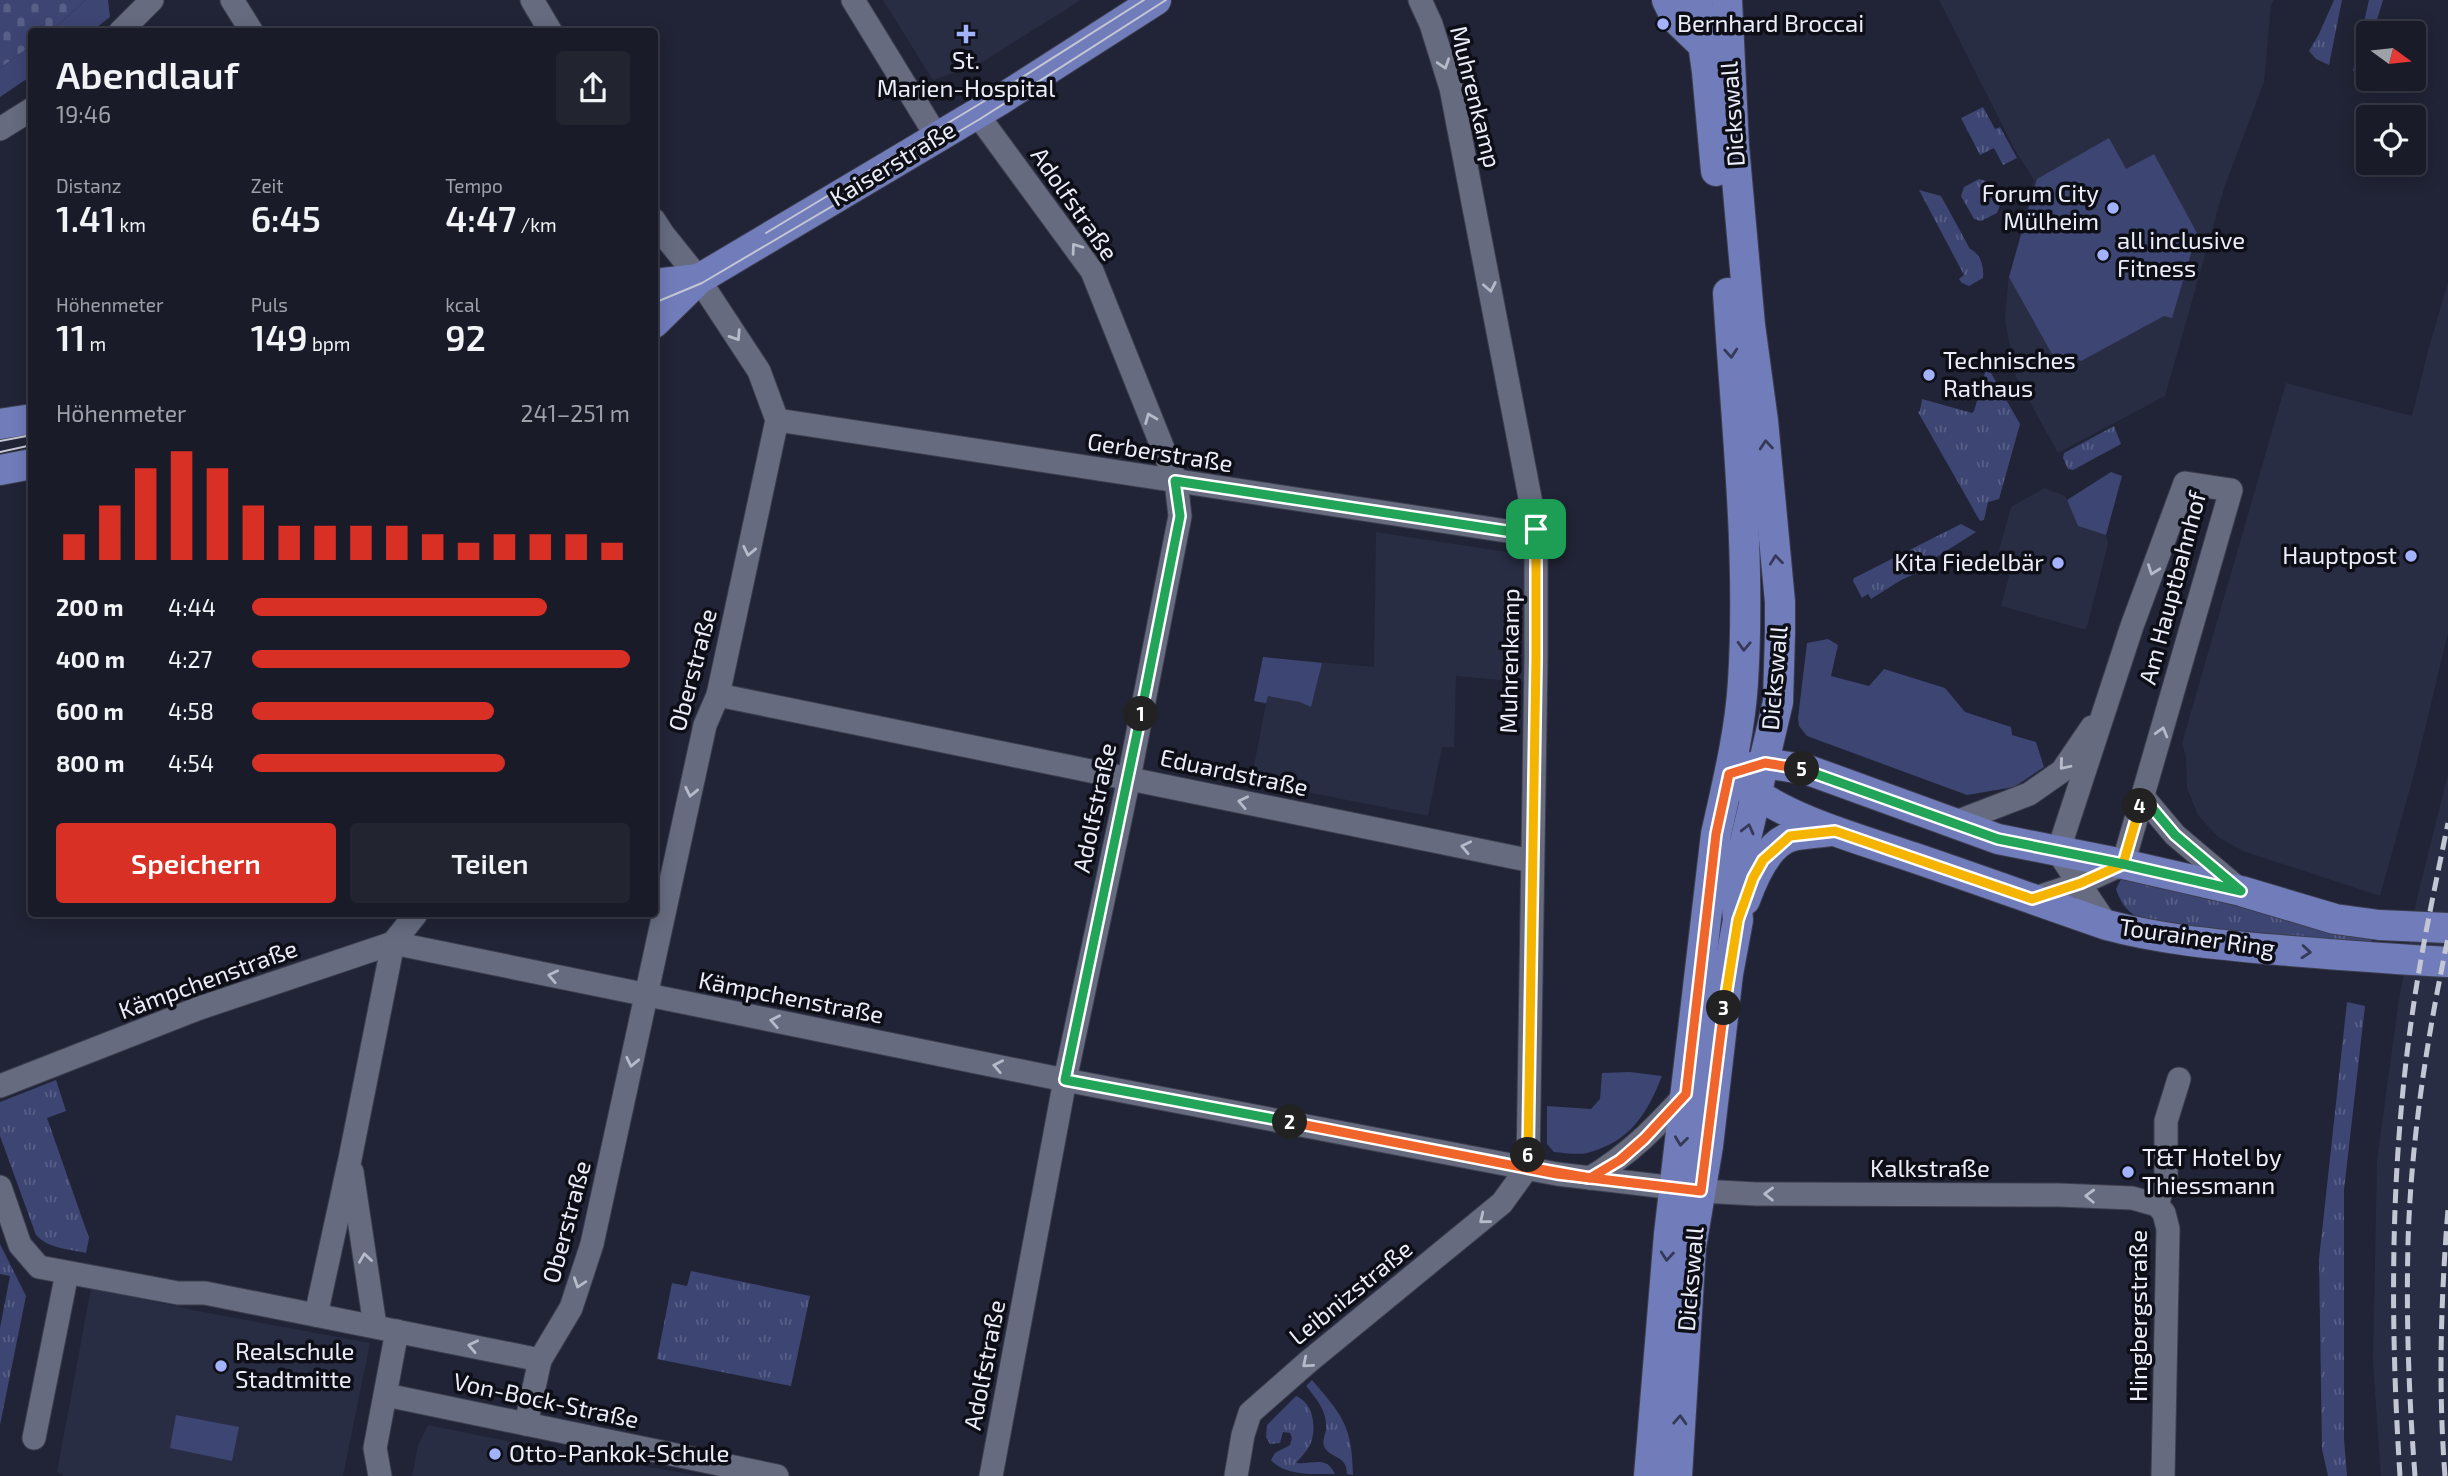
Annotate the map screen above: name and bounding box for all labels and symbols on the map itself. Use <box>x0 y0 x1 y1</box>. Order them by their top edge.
place label: Bernhard Broccai <box>1677 8 1864 37</box>
marker: Bernhard Broccai <box>1655 16 1671 32</box>
north arrow <box>2356 21 2426 91</box>
street label: Muhrenkamp <box>1445 23 1508 171</box>
marker: St. Marien-Hospital <box>956 24 976 44</box>
place label: St. Marien-Hospital <box>877 45 1055 102</box>
one-way arrow <box>1435 58 1450 70</box>
street label: Dickswall <box>1713 61 1750 168</box>
street label: Kaiserstraße <box>824 114 960 212</box>
street label: Adolfstraße <box>1026 141 1125 265</box>
place label: Forum City Mülheim <box>1982 178 2099 235</box>
marker: Forum City Mülheim <box>2105 200 2121 216</box>
place label: all inclusive Fitness <box>2117 225 2245 282</box>
one-way arrow <box>1071 244 1084 256</box>
marker: all inclusive Fitness <box>2095 247 2111 263</box>
one-way arrow <box>1482 281 1497 293</box>
one-way arrow <box>728 328 740 341</box>
place label: Technisches Rathaus <box>1943 345 2076 402</box>
one-way arrow <box>1724 348 1739 359</box>
marker: Technisches Rathaus <box>1921 367 1937 383</box>
one-way arrow <box>1145 412 1159 424</box>
street label: Gerberstraße <box>1085 426 1235 477</box>
one-way arrow <box>1758 439 1773 450</box>
street label: Am Hauptbahnhof <box>2132 487 2211 687</box>
pin <box>1506 499 1566 559</box>
place label: Hauptpost <box>2282 540 2397 569</box>
one-way arrow <box>743 545 757 557</box>
place label: Kita Fiedelbär <box>1894 547 2044 576</box>
marker: Hauptpost <box>2403 548 2419 564</box>
one-way arrow <box>1769 554 1784 566</box>
marker: Kita Fiedelbär <box>2050 555 2066 571</box>
one-way arrow <box>2147 564 2161 576</box>
street label: Muhrenkamp <box>1493 588 1524 734</box>
street label: Oberstraße <box>661 605 722 734</box>
street label: Dickswall <box>1754 624 1793 732</box>
one-way arrow <box>1737 641 1752 652</box>
pin: 1 <box>1124 696 1158 732</box>
one-way arrow <box>2153 726 2168 738</box>
street label: Adolfstraße <box>1066 740 1121 875</box>
street label: Eduardstraße <box>1158 742 1311 801</box>
pin: 5 <box>1784 752 1820 786</box>
one-way arrow <box>2060 757 2072 770</box>
one-way arrow <box>684 786 699 798</box>
pin: 4 <box>2122 788 2158 824</box>
one-way arrow <box>1237 795 1249 810</box>
one-way arrow <box>1740 823 1754 835</box>
one-way arrow <box>1460 841 1472 856</box>
street label: Tourainer Ring <box>2118 911 2277 962</box>
street label: Kämpchenstraße <box>114 933 301 1024</box>
one-way arrow <box>2300 945 2312 960</box>
street label: Kämpchenstraße <box>696 964 886 1029</box>
one-way arrow <box>547 969 559 984</box>
pin: 3 <box>1706 990 1742 1026</box>
one-way arrow <box>769 1015 781 1030</box>
one-way arrow <box>626 1056 641 1068</box>
one-way arrow <box>992 1060 1004 1075</box>
pin: 2 <box>1272 1104 1308 1140</box>
one-way arrow <box>1674 1135 1689 1147</box>
pin: 6 <box>1510 1138 1546 1172</box>
place label: T&T Hotel by Thiessmann <box>2142 1142 2282 1199</box>
street label: Kalkstraße <box>1870 1153 1990 1182</box>
street label: Oberstraße <box>535 1157 596 1286</box>
marker: T&T Hotel by Thiessmann <box>2120 1164 2136 1180</box>
one-way arrow <box>1763 1186 1773 1202</box>
one-way arrow <box>2084 1189 2095 1204</box>
one-way arrow <box>1479 1210 1491 1223</box>
street label: Dickswall <box>1670 1225 1709 1333</box>
street label: Hingbergstraße <box>2123 1230 2152 1402</box>
street label: Leibnizstraße <box>1283 1233 1418 1350</box>
one-way arrow <box>1660 1251 1675 1262</box>
one-way arrow <box>358 1253 373 1264</box>
one-way arrow <box>573 1276 587 1288</box>
street label: Adolfstraße <box>957 1297 1010 1432</box>
place label: Realschule Stadtmitte <box>235 1336 354 1393</box>
one-way arrow <box>467 1340 479 1355</box>
one-way arrow <box>1303 1354 1315 1367</box>
marker: Realschule Stadtmitte <box>213 1358 229 1374</box>
street label: Von-Bock-Straße <box>451 1366 642 1433</box>
one-way arrow <box>1673 1415 1688 1426</box>
place label: Otto-Pankok-Schule <box>509 1438 729 1467</box>
marker: Otto-Pankok-Schule <box>487 1446 503 1462</box>

